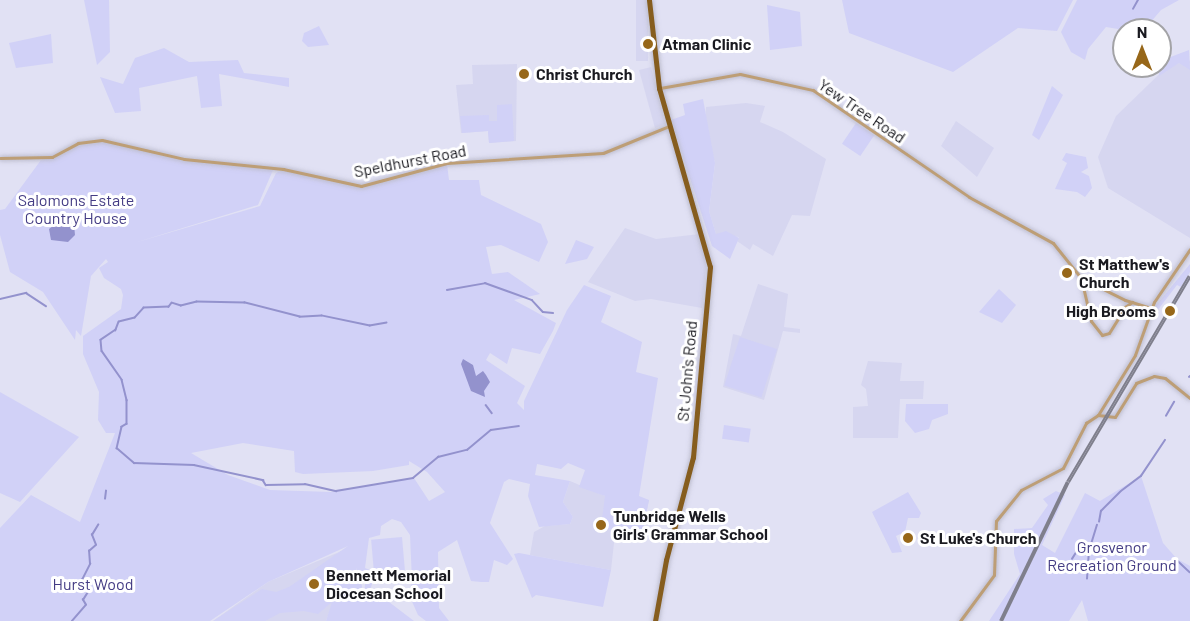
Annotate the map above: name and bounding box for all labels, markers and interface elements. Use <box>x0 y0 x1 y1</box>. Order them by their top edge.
north arrow <box>1112 18 1172 78</box>
text: N <box>1137 22 1147 41</box>
place label: Atman Clinic <box>662 34 751 54</box>
marker: Atman Clinic <box>639 35 657 53</box>
place label: Christ Church <box>536 64 632 84</box>
marker: Christ Church <box>517 67 531 81</box>
street label: Yew Tree Road <box>815 75 909 147</box>
street label: Speldhurst Road <box>352 141 468 181</box>
park label: Salomons Estate Country House <box>18 190 134 228</box>
place label: St Matthew's Church <box>1079 254 1170 292</box>
marker: St Matthew's Church <box>1060 266 1074 280</box>
place label: High Brooms <box>1066 301 1156 321</box>
marker: High Brooms <box>1161 302 1179 320</box>
street label: St John's Road <box>673 320 701 422</box>
place label: Tunbridge Wells Girls' Grammar School <box>613 506 768 544</box>
marker: Tunbridge Wells Girls' Grammar School <box>594 518 608 532</box>
place label: St Luke's Church <box>920 528 1037 548</box>
marker: St Luke's Church <box>901 531 915 545</box>
park label: Grosvenor Recreation Ground <box>1047 537 1177 575</box>
place label: Bennett Memorial Diocesan School <box>326 565 451 603</box>
park label: Hurst Wood <box>53 574 133 594</box>
marker: Bennett Memorial Diocesan School <box>307 577 321 591</box>

